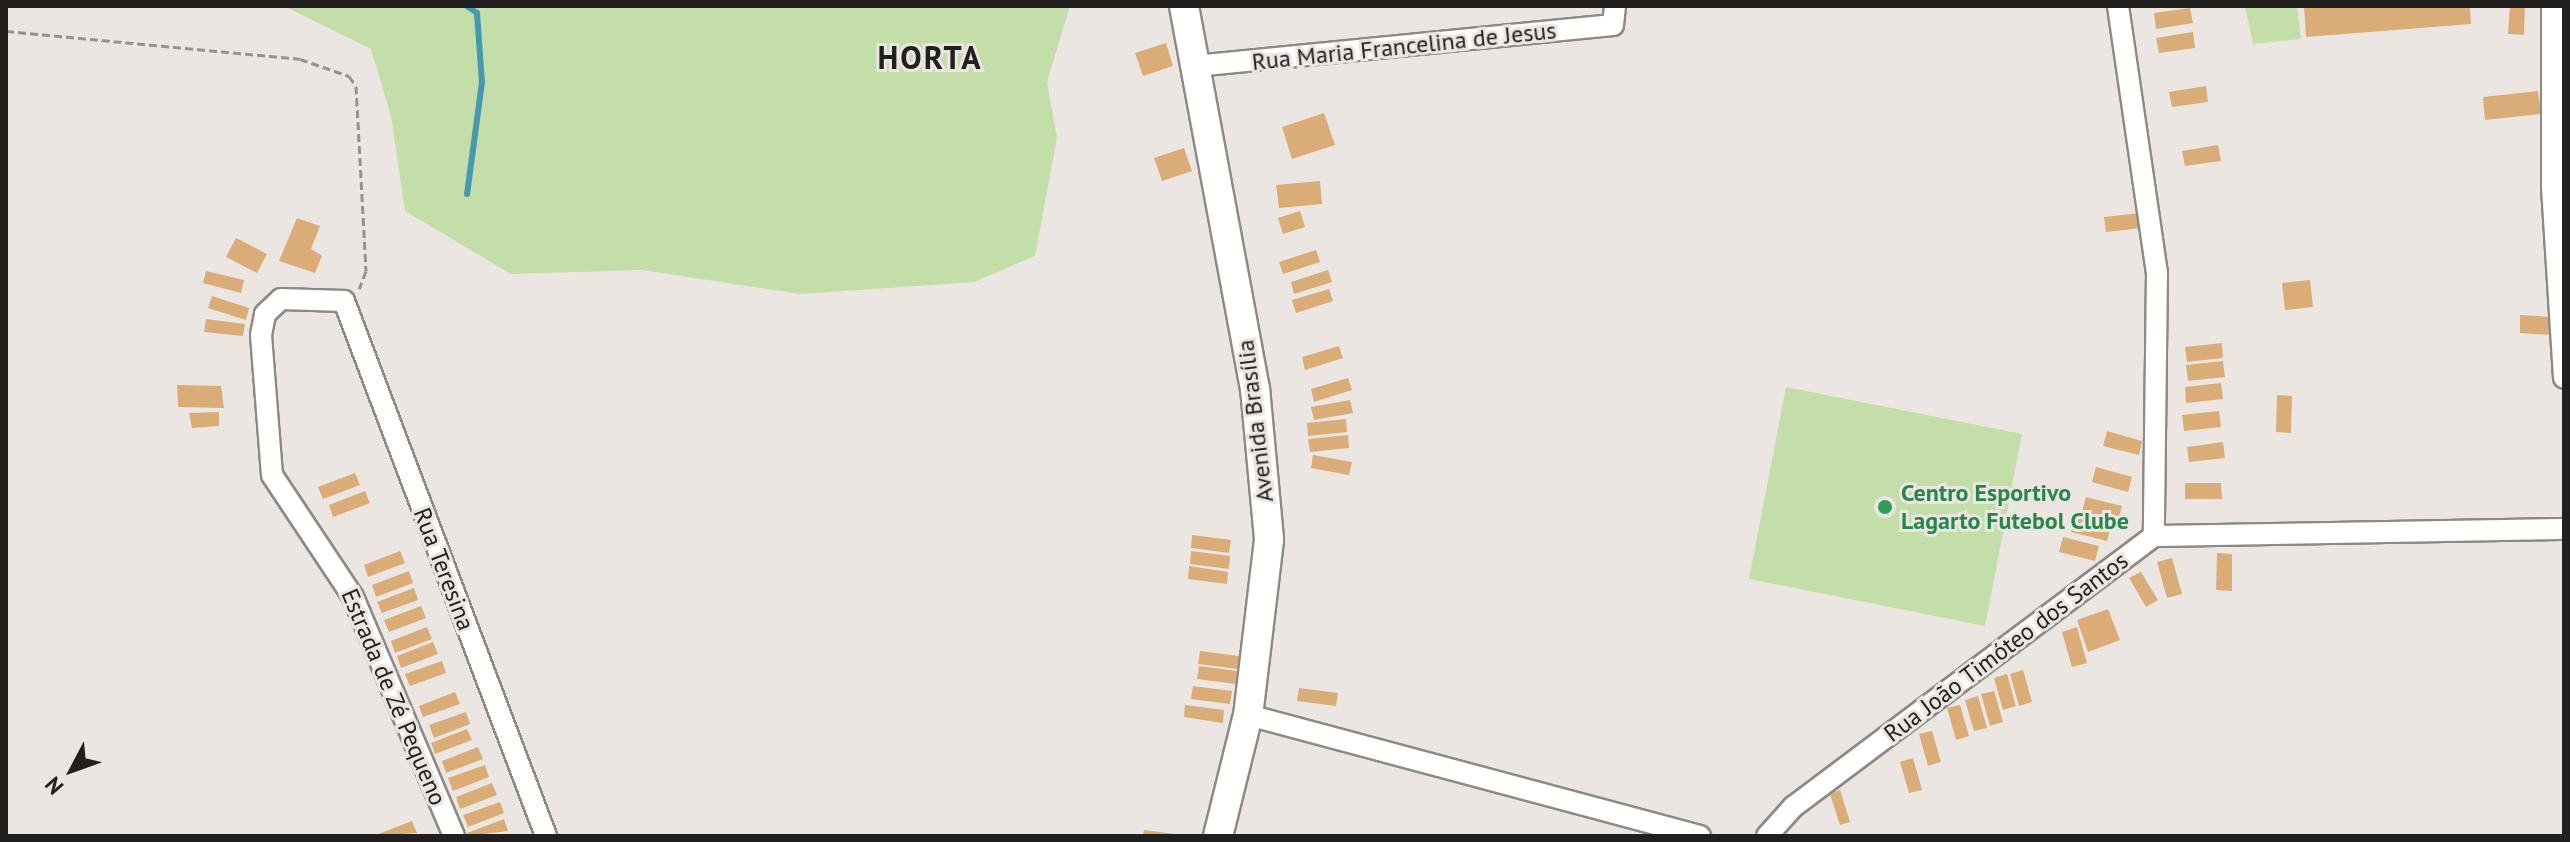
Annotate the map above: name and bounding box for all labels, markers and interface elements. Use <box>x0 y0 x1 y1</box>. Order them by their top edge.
street label: Rua Maria Francelina de Jesus <box>1250 16 1558 76</box>
district label: HORTA <box>877 38 983 76</box>
street label: Avenida Brasília <box>1231 338 1279 504</box>
place label: Centro Esportivo Lagarto Futebol Clube <box>1901 479 2129 535</box>
marker: Centro Esportivo Lagarto Futebol Clube <box>1876 498 1894 516</box>
street label: Rua Teresina <box>407 503 481 635</box>
street label: Rua João Timóteo dos Santos <box>1878 546 2134 748</box>
street label: Estrada de Zé Pequeno <box>335 584 453 810</box>
north arrow <box>32 730 112 810</box>
text: N <box>39 771 69 800</box>

